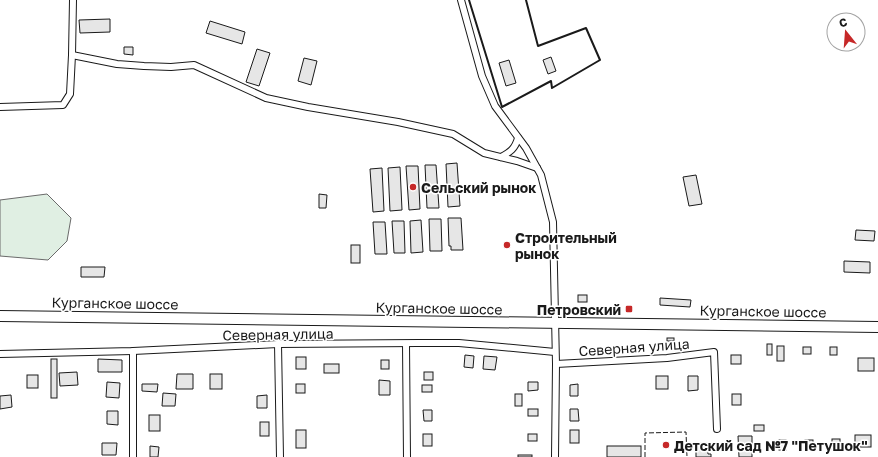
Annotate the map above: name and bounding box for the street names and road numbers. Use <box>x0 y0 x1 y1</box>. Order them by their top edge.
street label: Курганское шоссе <box>51 293 179 313</box>
street label: Курганское шоссе <box>375 298 503 318</box>
street label: Курганское шоссе <box>699 301 827 321</box>
street label: Северная улица <box>222 325 334 343</box>
street label: Северная улица <box>578 335 690 359</box>

